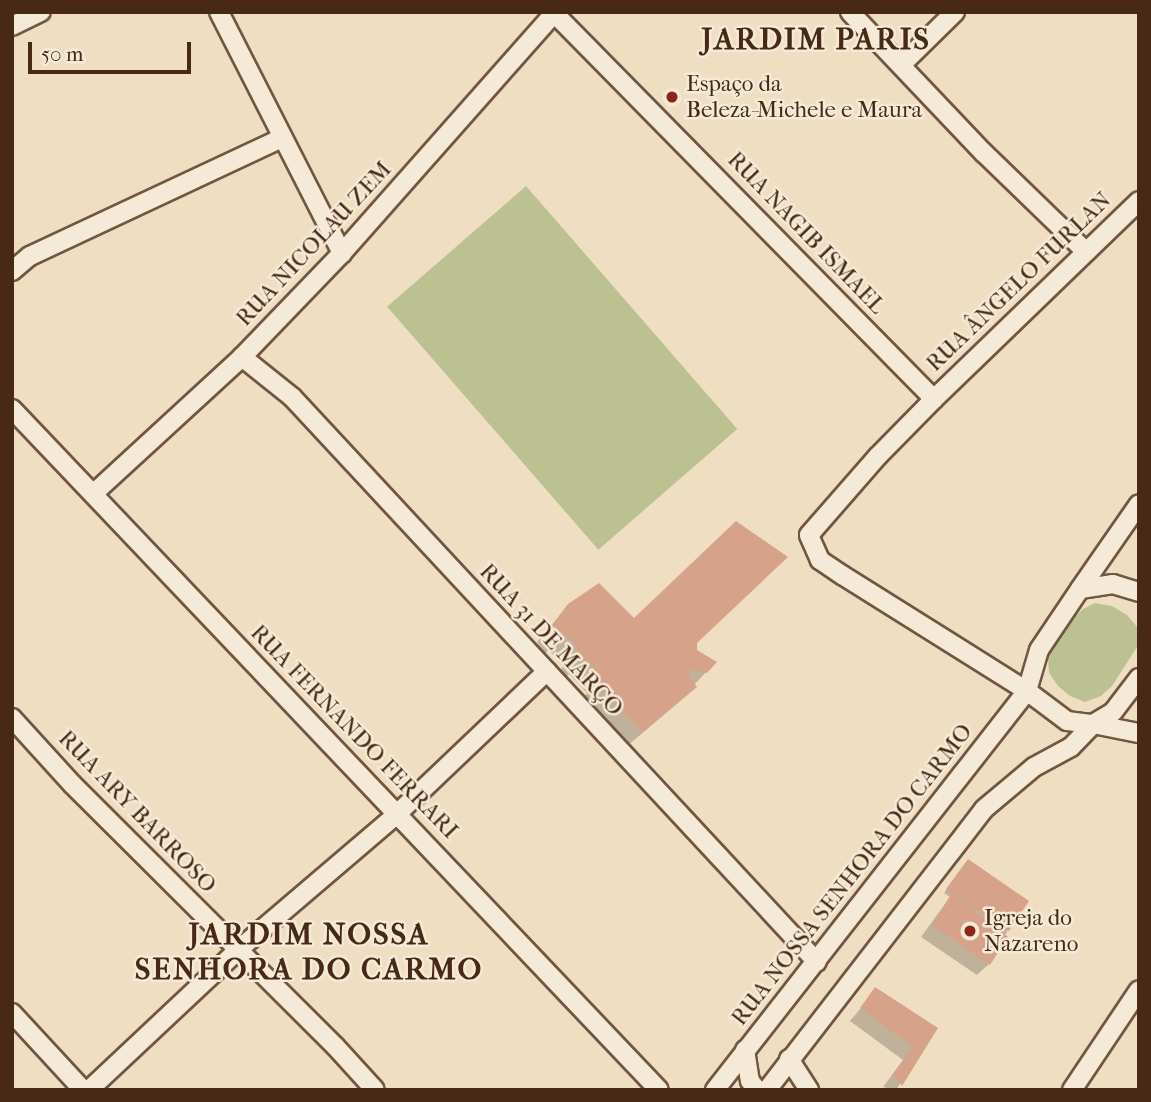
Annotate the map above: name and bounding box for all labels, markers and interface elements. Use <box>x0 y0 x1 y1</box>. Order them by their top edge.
district label: JARDIM PARIS <box>703 22 929 58</box>
scale bar <box>32 28 194 72</box>
text: 50 m <box>41 42 84 66</box>
place label: Espaço da Beleza-Michele e Maura <box>686 70 922 124</box>
marker: Espaço da Beleza-Michele e Maura <box>664 89 680 105</box>
street label: RUA NAGIB ISMAEL <box>721 146 891 320</box>
street label: RUA NICOLAU ZEM <box>231 156 397 332</box>
street label: RUA ÂNGELO FURLAN <box>921 186 1117 378</box>
street label: RUA 31 DE MARÇO <box>473 558 629 722</box>
street label: RUA FERNANDO FERRARI <box>244 619 464 845</box>
street label: RUA NOSSA SENHORA DO CARMO <box>726 719 978 1031</box>
street label: RUA ARY BARROSO <box>52 725 222 899</box>
place label: Igreja do Nazareno <box>984 904 1078 958</box>
district label: JARDIM NOSSA SENHORA DO CARMO <box>137 917 481 988</box>
marker: Igreja do Nazareno <box>962 923 978 939</box>

